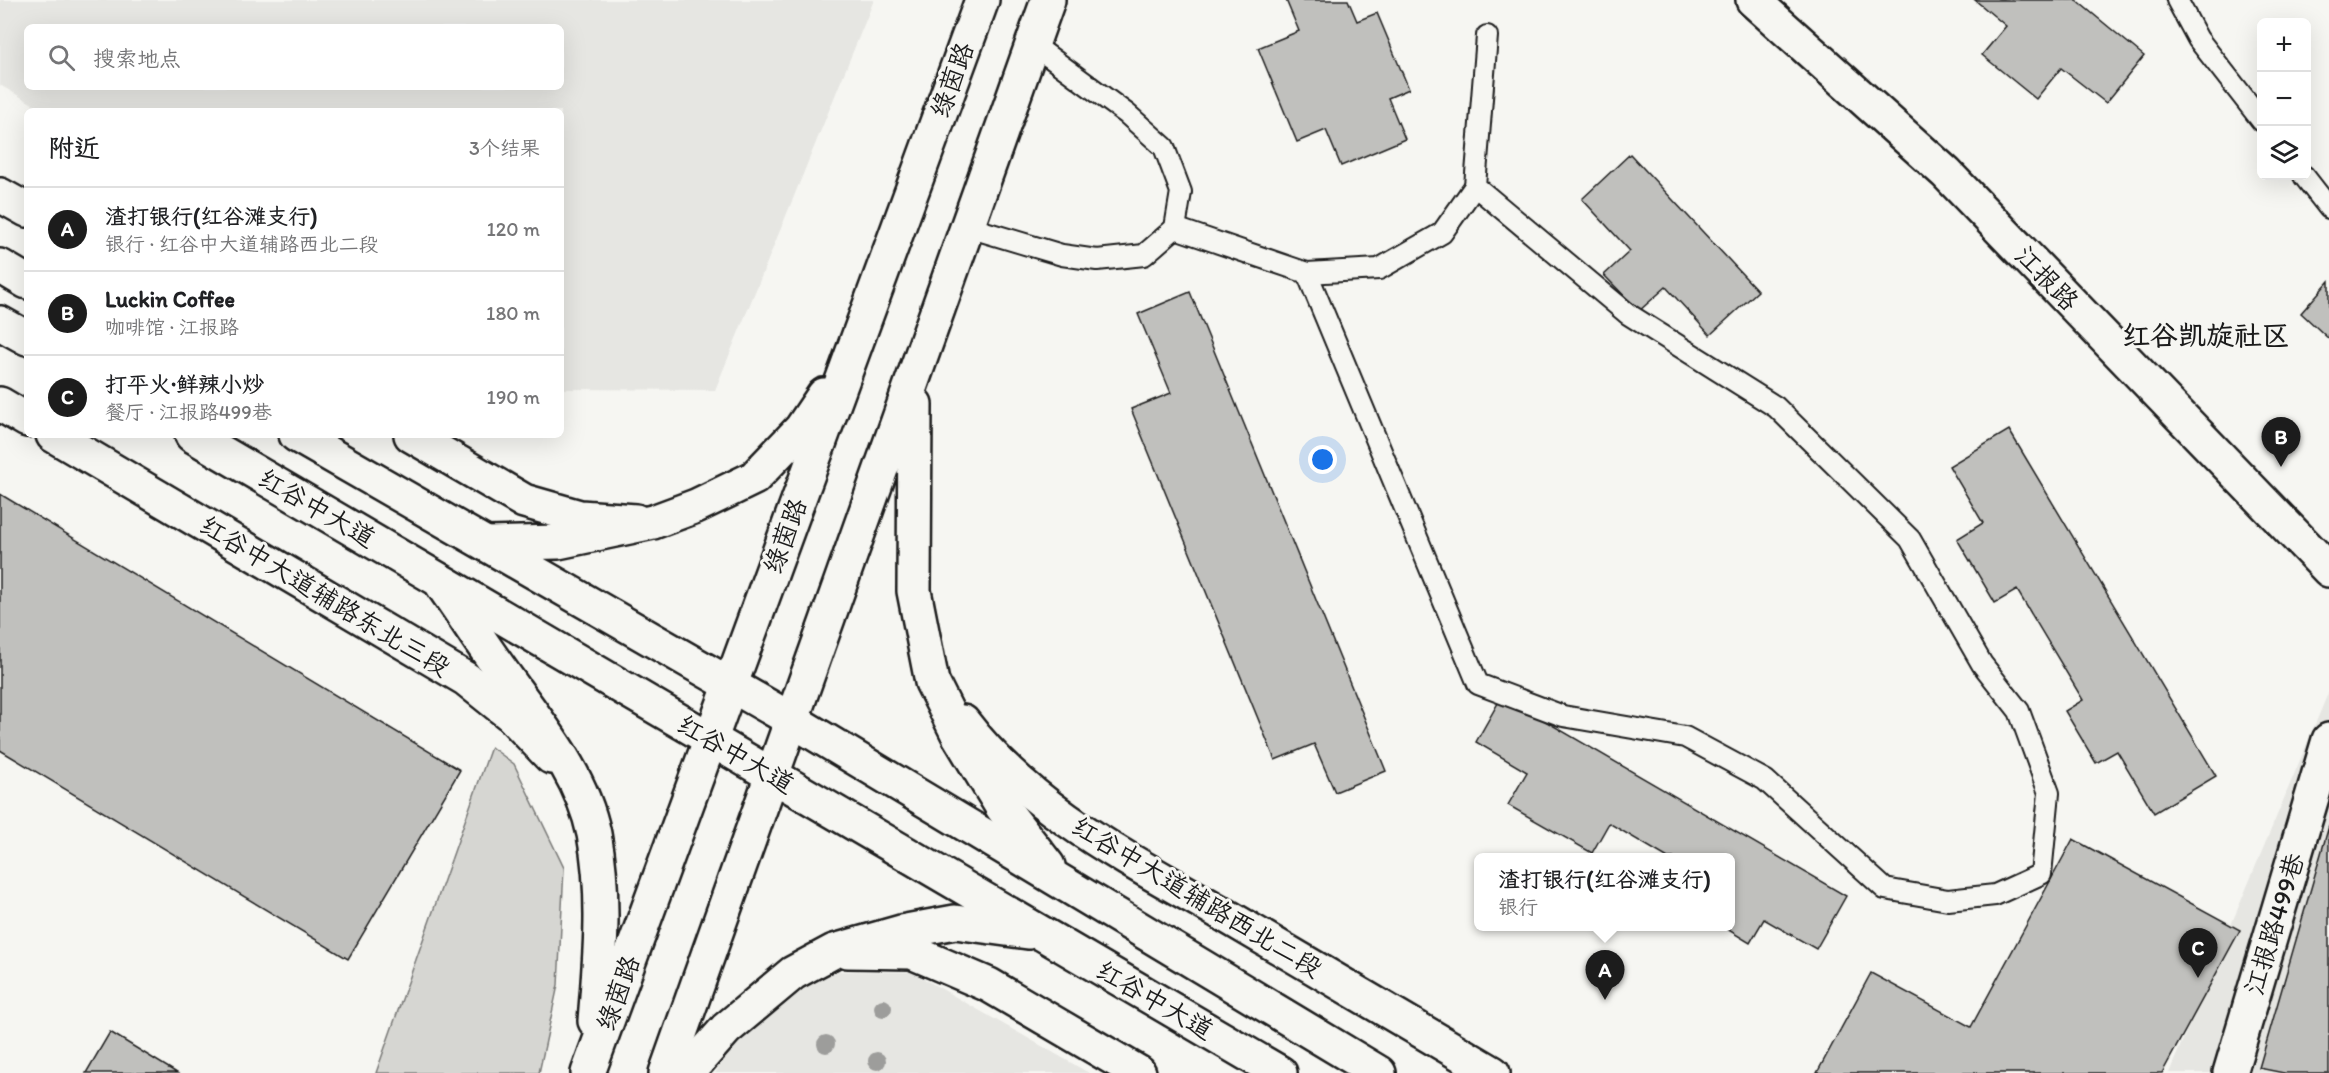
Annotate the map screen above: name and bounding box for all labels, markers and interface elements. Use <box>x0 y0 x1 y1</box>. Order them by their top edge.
map controls <box>2257 18 2311 180</box>
button: + <box>2257 18 2311 72</box>
search box <box>24 24 564 90</box>
street label: 绿茵路 <box>924 38 980 122</box>
icon: search <box>45 41 78 74</box>
text: 搜索地点 <box>93 45 181 72</box>
button: − <box>2257 72 2311 126</box>
button: layers <box>2257 126 2311 180</box>
text: 附近 <box>48 132 100 164</box>
text: 3个结果 <box>469 136 540 160</box>
text: 渣打银行(红谷滩支行) <box>105 203 317 230</box>
text: A <box>61 217 74 241</box>
text: 120 m <box>487 217 540 241</box>
text: 银行 · 红谷中大道辅路西北二段 <box>105 232 379 256</box>
street label: 江报路 <box>2008 239 2086 317</box>
text: Luckin Coffee <box>105 286 235 313</box>
text: B <box>61 301 74 325</box>
text: 180 m <box>486 301 540 325</box>
text: 咖啡馆 · 江报路 <box>105 315 239 339</box>
district label: 红谷凯旋社区 <box>2122 318 2290 352</box>
text: 打平火·鲜辣小炒 <box>105 371 264 398</box>
text: C <box>61 385 74 409</box>
text: 190 m <box>487 385 540 409</box>
text: 餐厅 · 江报路499巷 <box>105 400 272 424</box>
pin: B <box>2262 418 2300 467</box>
your location <box>1308 445 1337 474</box>
street label: 红谷中大道 <box>253 462 381 554</box>
street label: 绿茵路 <box>757 494 813 578</box>
street label: 红谷中大道辅路东北三段 <box>194 509 456 683</box>
street label: 红谷中大道 <box>672 708 800 800</box>
street label: 红谷中大道辅路西北二段 <box>1066 810 1328 984</box>
street label: 江报路499巷 <box>2237 849 2311 999</box>
popup <box>1474 853 1735 931</box>
text: 渣打银行(红谷滩支行) <box>1498 866 1711 893</box>
text: 银行 <box>1498 895 1538 919</box>
pin: C <box>2178 928 2218 978</box>
pin: A <box>1586 950 1624 1000</box>
street label: 绿茵路 <box>590 951 646 1035</box>
street label: 红谷中大道 <box>1091 954 1219 1046</box>

